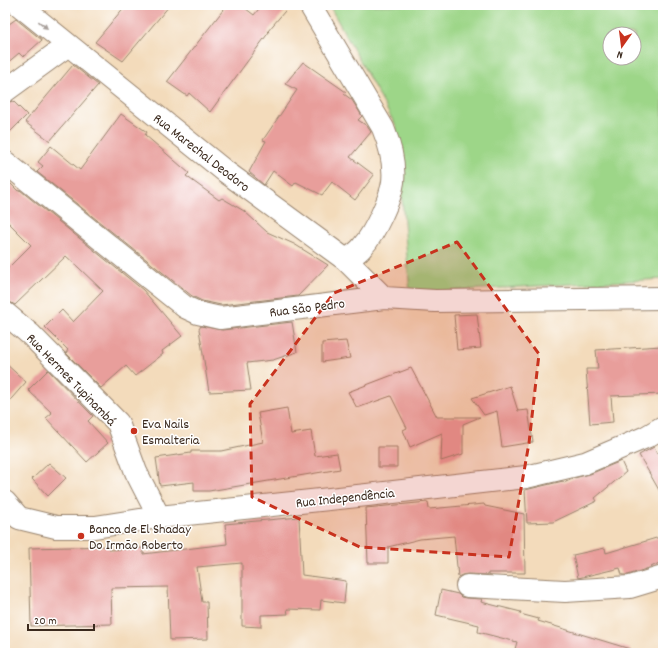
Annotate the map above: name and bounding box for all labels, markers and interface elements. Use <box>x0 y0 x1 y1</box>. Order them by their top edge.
one-way arrow <box>38 20 49 29</box>
north arrow <box>602 26 642 66</box>
text: N <box>615 45 625 62</box>
street label: Rua Marechal Deodoro <box>148 109 253 198</box>
street label: Rua São Pedro <box>268 294 346 324</box>
street label: Rua Hermes Tupinambá <box>21 329 120 431</box>
place label: Eva Nails Esmalteria <box>142 415 200 451</box>
marker: Eva Nails Esmalteria <box>129 426 139 436</box>
street label: Rua Independência <box>295 484 396 514</box>
place label: Banca de El Shaday Do Irmão Roberto <box>89 520 191 556</box>
marker: Banca de El Shaday Do Irmão Roberto <box>76 531 86 541</box>
scale bar <box>28 606 94 632</box>
text: 20 m <box>34 613 57 630</box>

